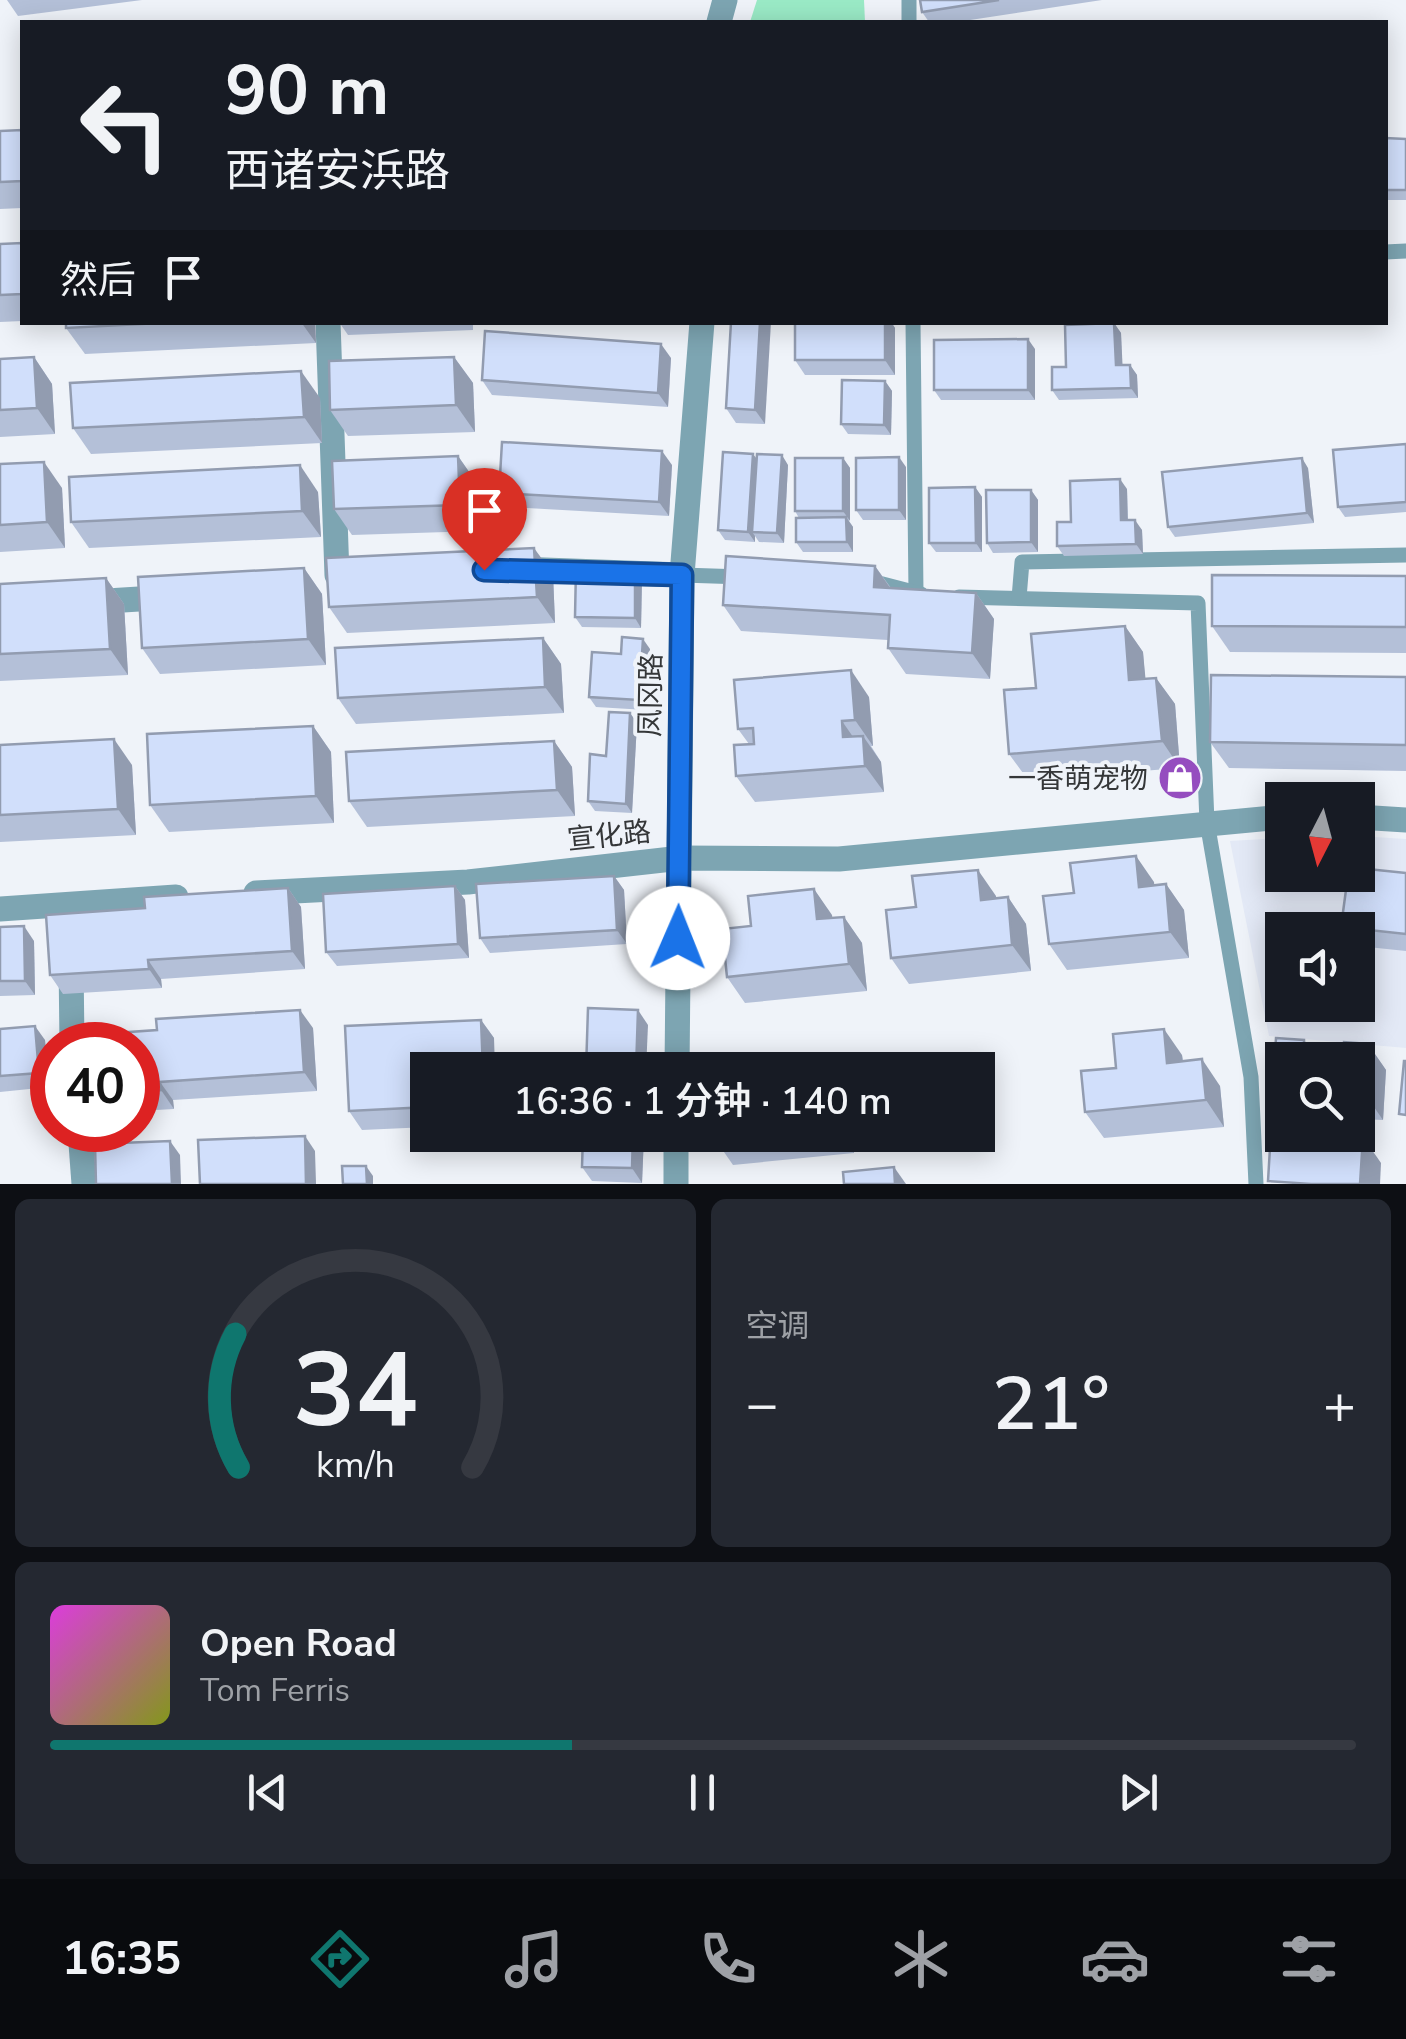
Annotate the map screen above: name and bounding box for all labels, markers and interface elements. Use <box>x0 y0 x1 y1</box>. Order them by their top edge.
text: 90 m <box>225 43 389 139</box>
icon: left <box>60 60 190 190</box>
text: 西诸安浜路 <box>225 141 450 202</box>
icon: arrive <box>156 250 211 305</box>
text: 然后 <box>60 255 136 306</box>
pin <box>442 468 527 571</box>
icon: arrive <box>457 483 512 538</box>
street label: 凤冈路 <box>631 653 671 737</box>
shop icon: 一香萌宠物 <box>1157 755 1203 801</box>
place label: 一香萌宠物 <box>1008 760 1148 798</box>
north arrow <box>1265 782 1375 892</box>
map controls <box>1265 782 1375 1152</box>
street label: 宣化路 <box>565 813 653 859</box>
position arrow <box>626 886 730 990</box>
button: sound <box>1265 912 1375 1022</box>
speed limit sign: 40 <box>30 1022 160 1152</box>
button: search <box>1265 1042 1375 1152</box>
text: 16:36 · 1 分钟 · 140 m <box>513 1076 892 1127</box>
text: 空调 <box>746 1305 810 1348</box>
text: 34 <box>293 1320 418 1462</box>
text: 21° <box>992 1353 1110 1455</box>
text: − <box>746 1367 779 1442</box>
text: + <box>1323 1367 1356 1442</box>
text: km/h <box>316 1441 395 1490</box>
text: Open Road <box>200 1618 397 1669</box>
text: Tom Ferris <box>200 1669 350 1712</box>
icon: previous <box>240 1765 295 1820</box>
icon: pause <box>675 1765 730 1820</box>
icon: next <box>1111 1765 1166 1820</box>
icon: directions <box>305 1924 375 1994</box>
icon: music <box>499 1924 569 1994</box>
icon: phone <box>693 1924 763 1994</box>
icon: climate <box>886 1924 956 1994</box>
icon: car <box>1080 1924 1150 1994</box>
icon: filters <box>1274 1924 1344 1994</box>
text: 16:35 <box>62 1929 181 1990</box>

